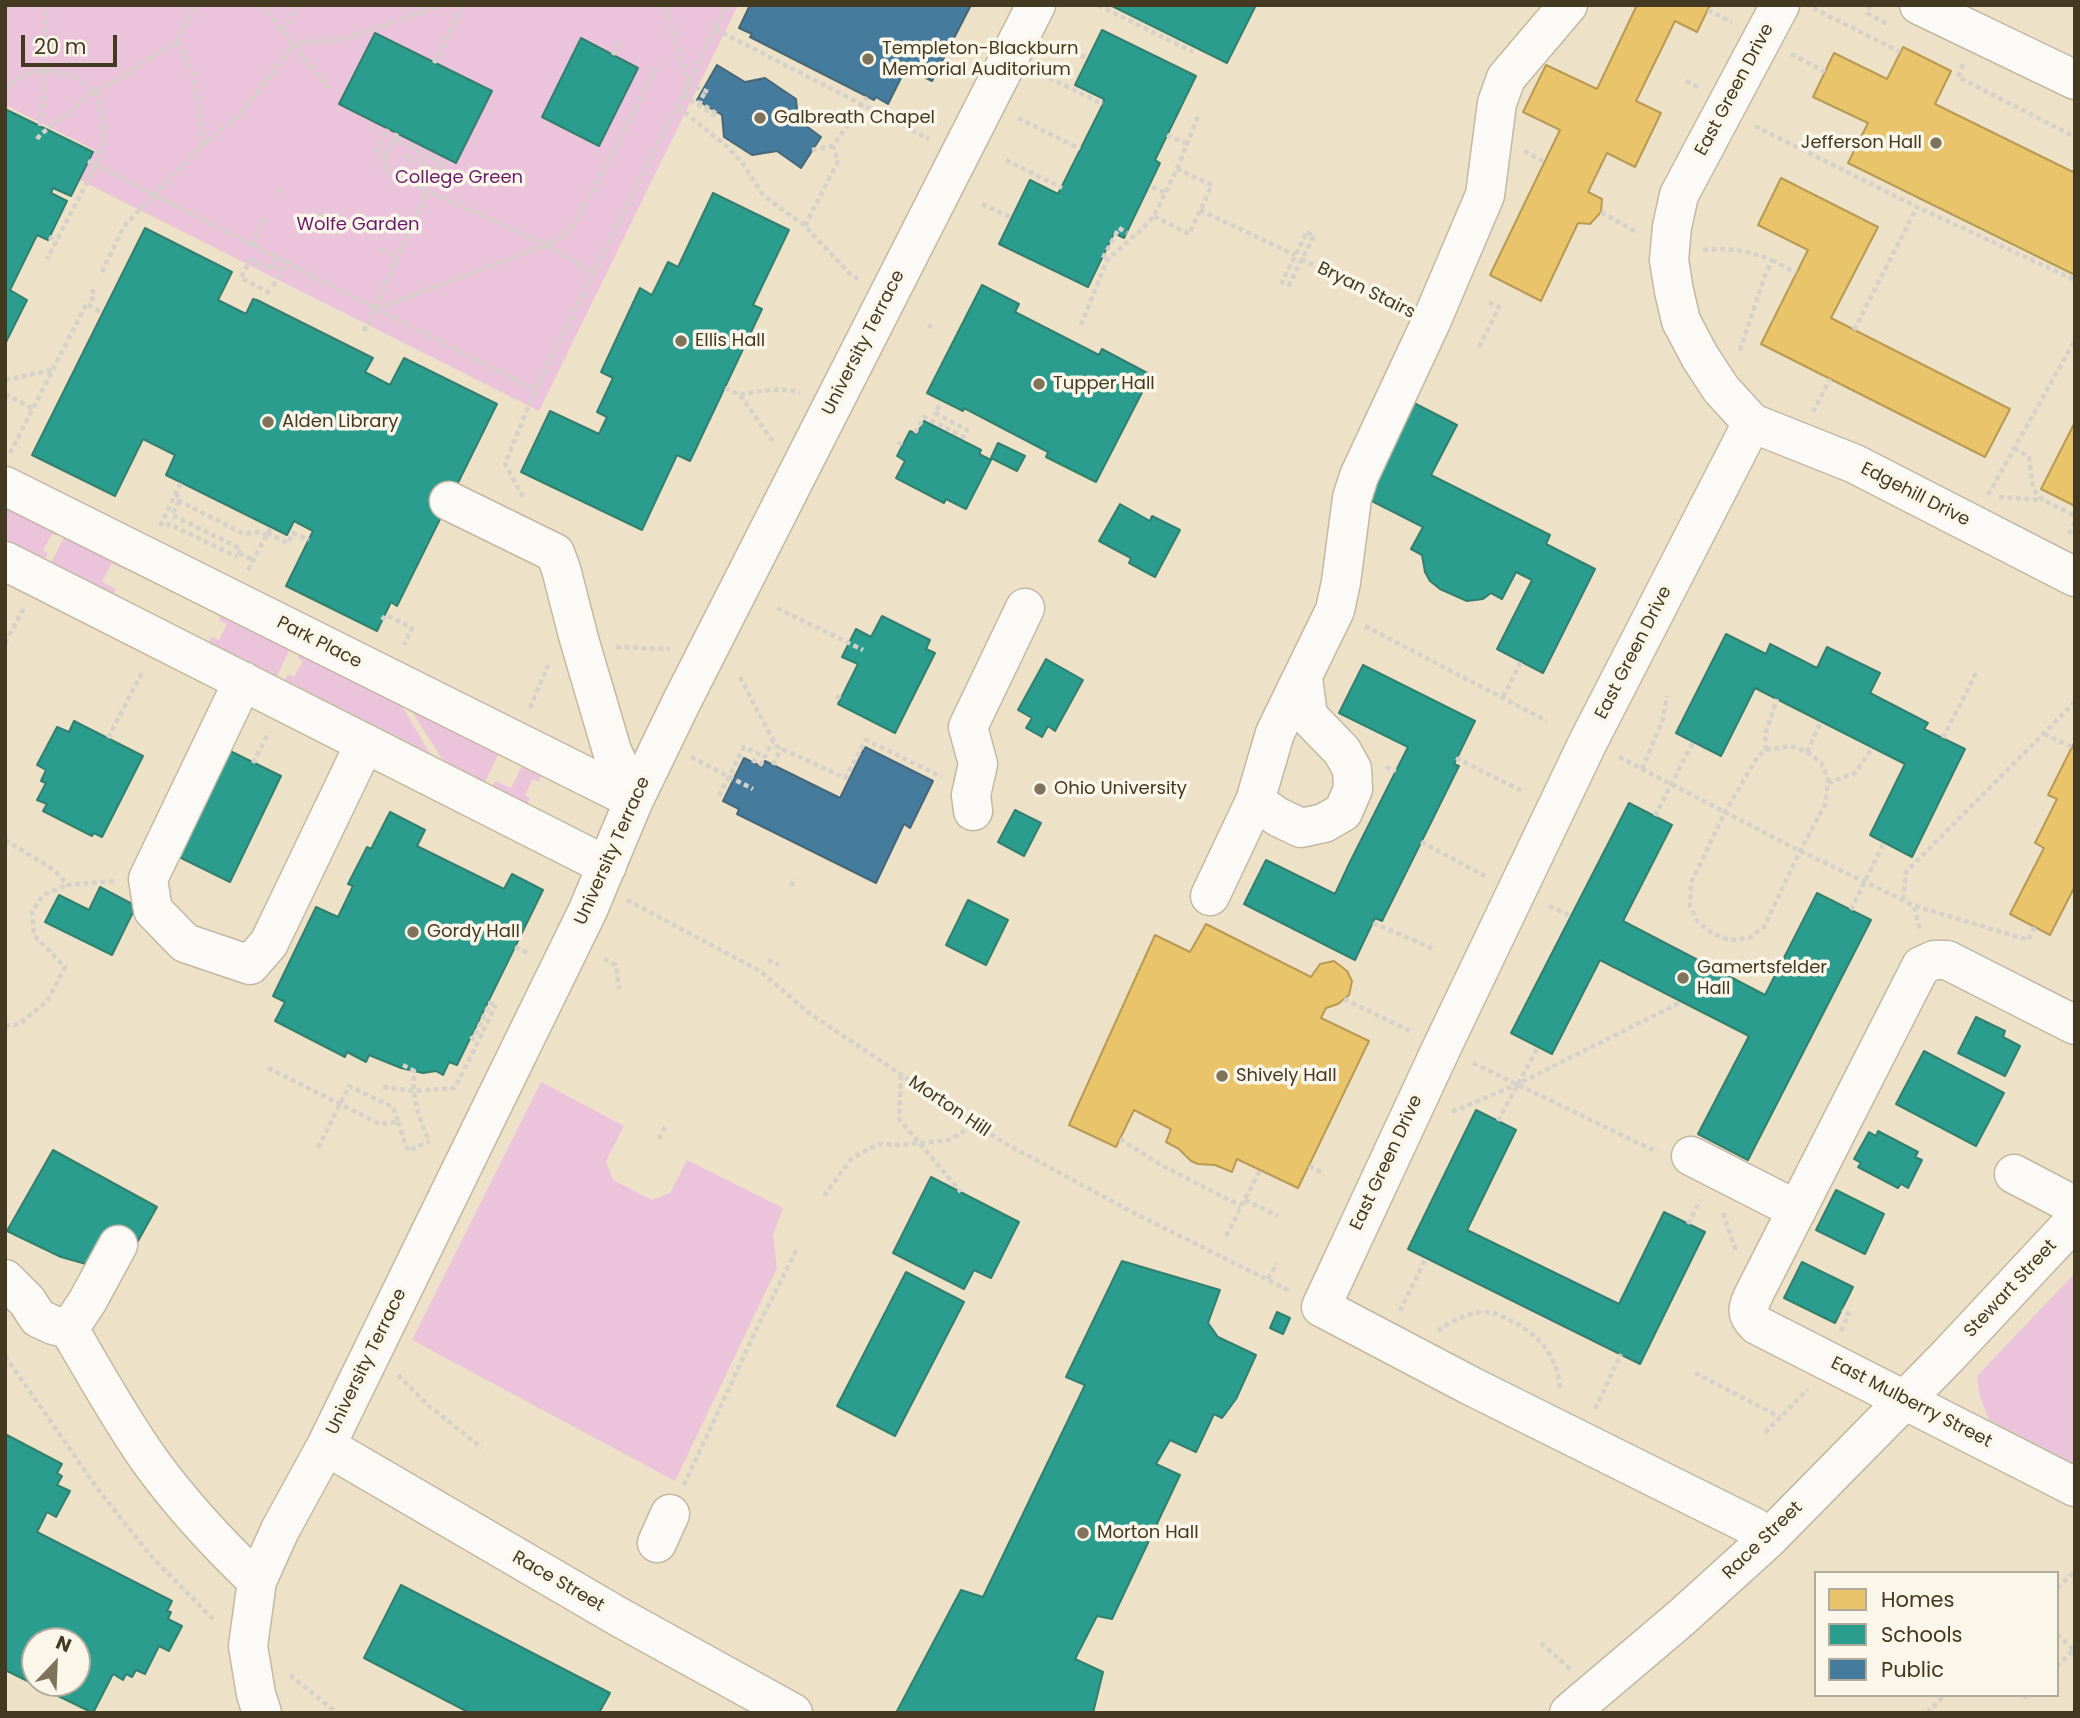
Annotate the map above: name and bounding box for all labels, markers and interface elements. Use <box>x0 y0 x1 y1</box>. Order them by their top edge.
street label: East Green Drive <box>1691 20 1779 160</box>
scale bar <box>24 21 121 65</box>
text: 20 m <box>34 32 87 61</box>
place label: Templeton-Blackburn Memorial Auditorium <box>882 38 1078 80</box>
marker: Templeton-Blackburn Memorial Auditorium <box>860 51 876 67</box>
place label: Galbreath Chapel <box>774 107 935 129</box>
marker: Galbreath Chapel <box>752 110 768 126</box>
place label: Jefferson Hall <box>1801 132 1922 154</box>
marker: Jefferson Hall <box>1928 135 1944 151</box>
park label: College Green <box>395 167 523 189</box>
park label: Wolfe Garden <box>296 214 420 236</box>
street label: Bryan Stairs <box>1314 258 1418 324</box>
street label: University Terrace <box>818 267 910 419</box>
place label: Ellis Hall <box>695 330 765 352</box>
marker: Ellis Hall <box>673 333 689 349</box>
place label: Tupper Hall <box>1053 373 1155 395</box>
marker: Tupper Hall <box>1031 376 1047 392</box>
place label: Alden Library <box>282 411 398 433</box>
marker: Alden Library <box>260 414 276 430</box>
street label: Edgehill Drive <box>1857 458 1973 532</box>
street label: East Green Drive <box>1591 583 1677 723</box>
street label: Park Place <box>273 612 365 674</box>
street label: University Terrace <box>571 774 655 928</box>
place label: Ohio University <box>1054 778 1187 800</box>
marker: Ohio University <box>1032 781 1048 797</box>
place label: Gordy Hall <box>427 921 520 943</box>
marker: Gordy Hall <box>405 924 421 940</box>
place label: Gamertsfelder Hall <box>1697 957 1827 1000</box>
marker: Gamertsfelder Hall <box>1675 970 1691 986</box>
place label: Shively Hall <box>1236 1065 1337 1087</box>
marker: Shively Hall <box>1214 1068 1230 1084</box>
street label: Morton Hill <box>904 1072 994 1142</box>
street label: East Green Drive <box>1346 1092 1428 1234</box>
street label: Stewart Street <box>1960 1236 2062 1342</box>
street label: University Terrace <box>322 1285 412 1439</box>
street label: East Mulberry Street <box>1827 1353 1995 1453</box>
street label: Race Street <box>1719 1498 1807 1584</box>
place label: Morton Hall <box>1097 1522 1199 1544</box>
marker: Morton Hall <box>1075 1525 1091 1541</box>
street label: Race Street <box>508 1547 608 1617</box>
legend <box>1814 1571 2059 1697</box>
text: Homes <box>1881 1585 1955 1614</box>
text: Schools <box>1881 1620 1963 1649</box>
north arrow <box>21 1627 91 1697</box>
text: N <box>52 1629 75 1659</box>
text: Public <box>1881 1655 1944 1684</box>

